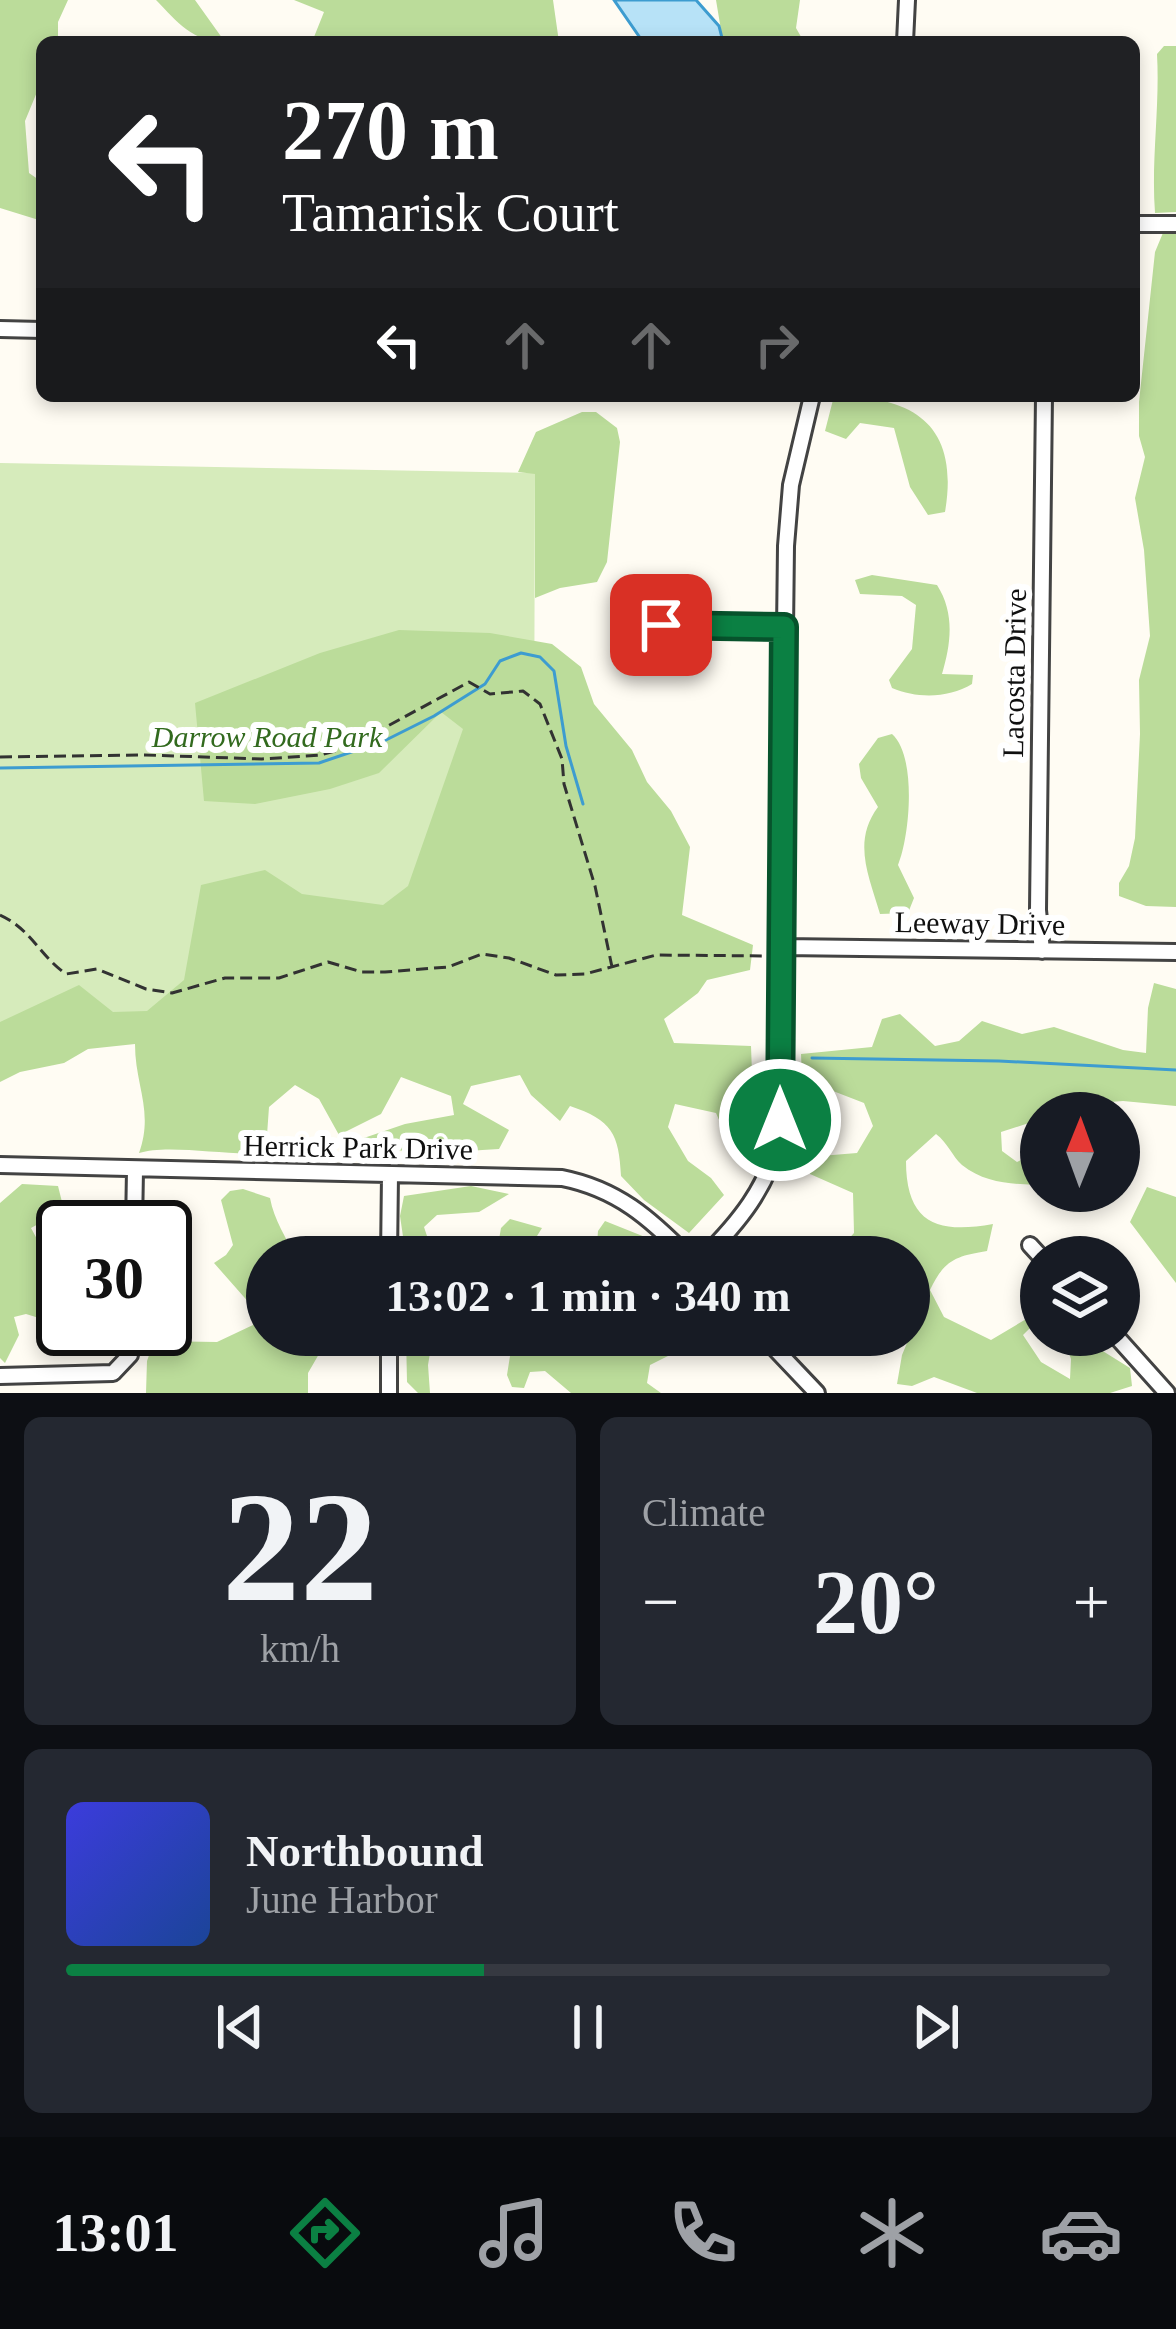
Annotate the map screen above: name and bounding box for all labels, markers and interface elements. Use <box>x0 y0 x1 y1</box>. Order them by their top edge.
icon: left <box>84 84 240 240</box>
text: 270 m <box>282 84 499 177</box>
text: Tamarisk Court <box>282 183 619 243</box>
icon: left <box>366 312 432 378</box>
icon: ahead <box>492 312 558 378</box>
icon: ahead <box>618 312 684 378</box>
icon: right <box>744 312 810 378</box>
pin <box>610 574 712 676</box>
street label: Lacosta Drive <box>996 588 1032 758</box>
icon: arrive <box>628 592 694 658</box>
park label: Darrow Road Park <box>151 720 383 753</box>
street label: Leeway Drive <box>894 905 1066 941</box>
position arrow <box>717 1057 843 1183</box>
north arrow <box>1020 1092 1140 1212</box>
map controls <box>1020 1092 1140 1356</box>
street label: Herrick Park Drive <box>243 1128 473 1166</box>
speed limit sign: 30 <box>36 1200 192 1356</box>
button: layers <box>1020 1236 1140 1356</box>
text: 13:02 · 1 min · 340 m <box>386 1271 791 1321</box>
text: 22 <box>222 1461 378 1634</box>
text: Climate <box>642 1491 765 1534</box>
text: 20° <box>813 1553 939 1652</box>
text: − <box>642 1565 679 1638</box>
text: + <box>1073 1565 1110 1638</box>
text: km/h <box>260 1627 340 1670</box>
text: Northbound <box>246 1826 484 1876</box>
text: June Harbor <box>246 1878 438 1921</box>
icon: previous <box>207 1994 273 2060</box>
icon: pause <box>555 1994 621 2060</box>
icon: next <box>903 1994 969 2060</box>
icon: directions <box>283 2191 367 2275</box>
icon: music <box>472 2191 556 2275</box>
icon: phone <box>661 2191 745 2275</box>
icon: climate <box>850 2191 934 2275</box>
icon: car <box>1039 2191 1123 2275</box>
text: 13:01 <box>53 2203 178 2263</box>

